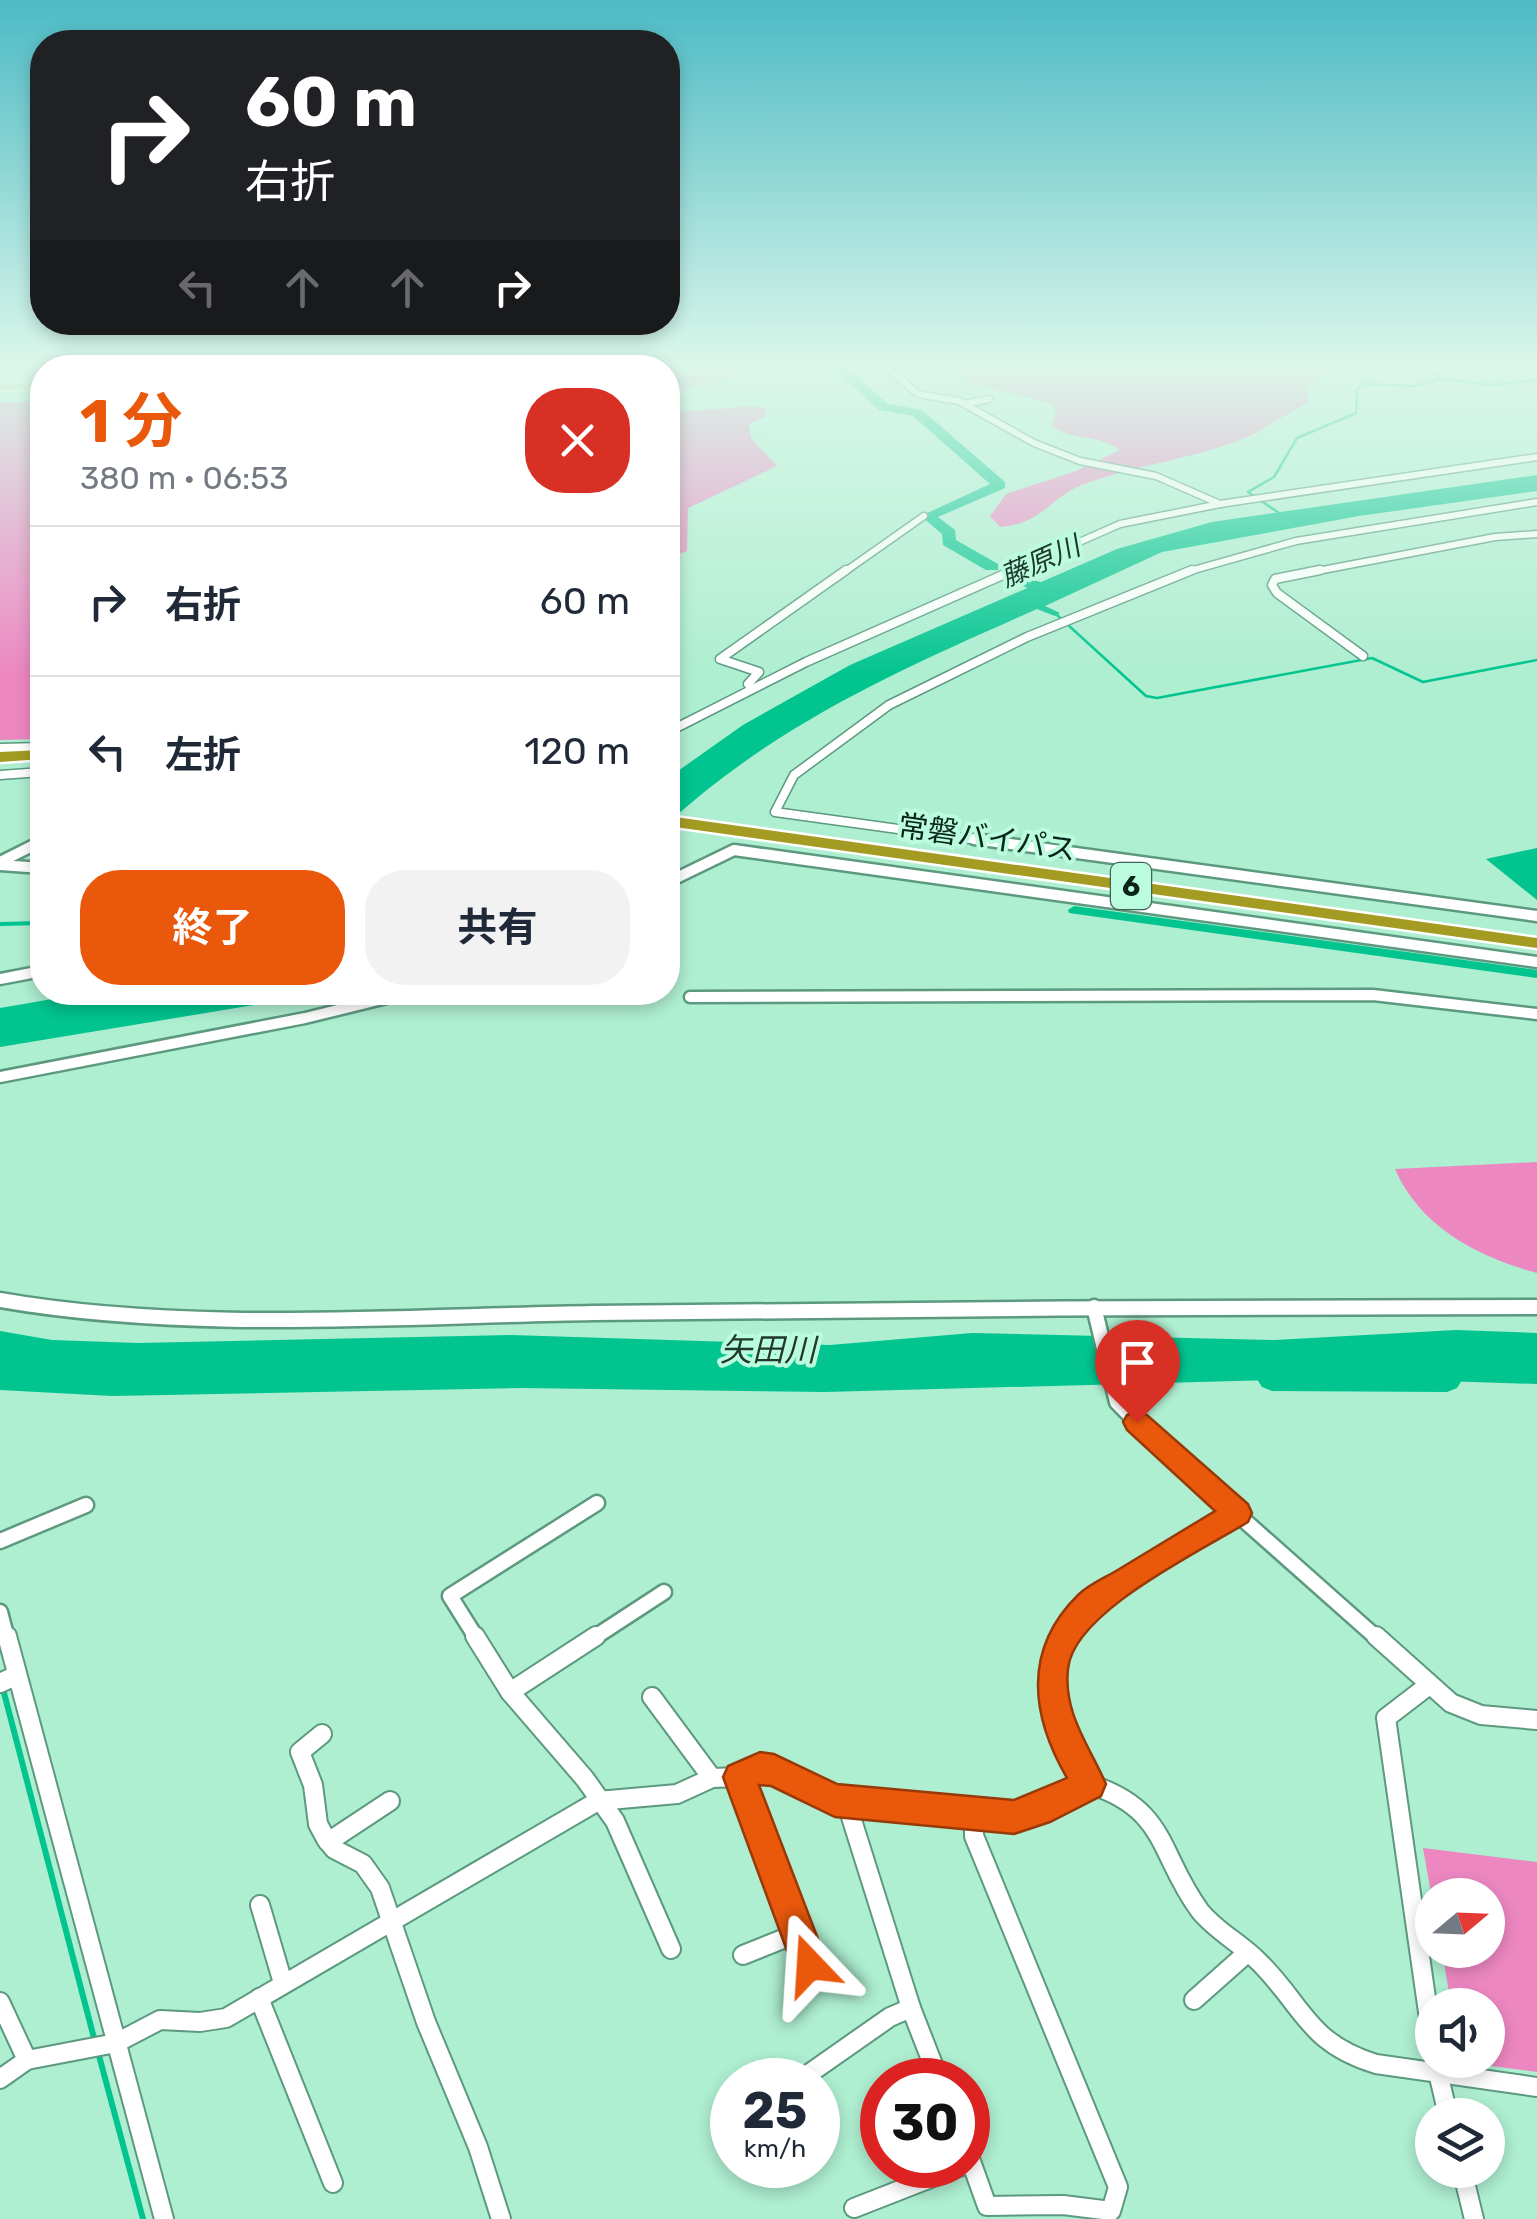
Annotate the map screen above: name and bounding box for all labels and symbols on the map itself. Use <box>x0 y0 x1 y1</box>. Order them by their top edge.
water label: 藤原川 <box>995 528 1088 594</box>
street label: 常磐バイパス <box>896 808 1078 868</box>
road number: 6 <box>1111 863 1151 909</box>
pin <box>1095 1320 1180 1423</box>
water label: 矢田川 <box>720 1331 819 1369</box>
north arrow <box>1415 1878 1505 1968</box>
position arrow <box>758 1913 862 2017</box>
speed limit sign: 30 <box>860 2058 990 2188</box>

